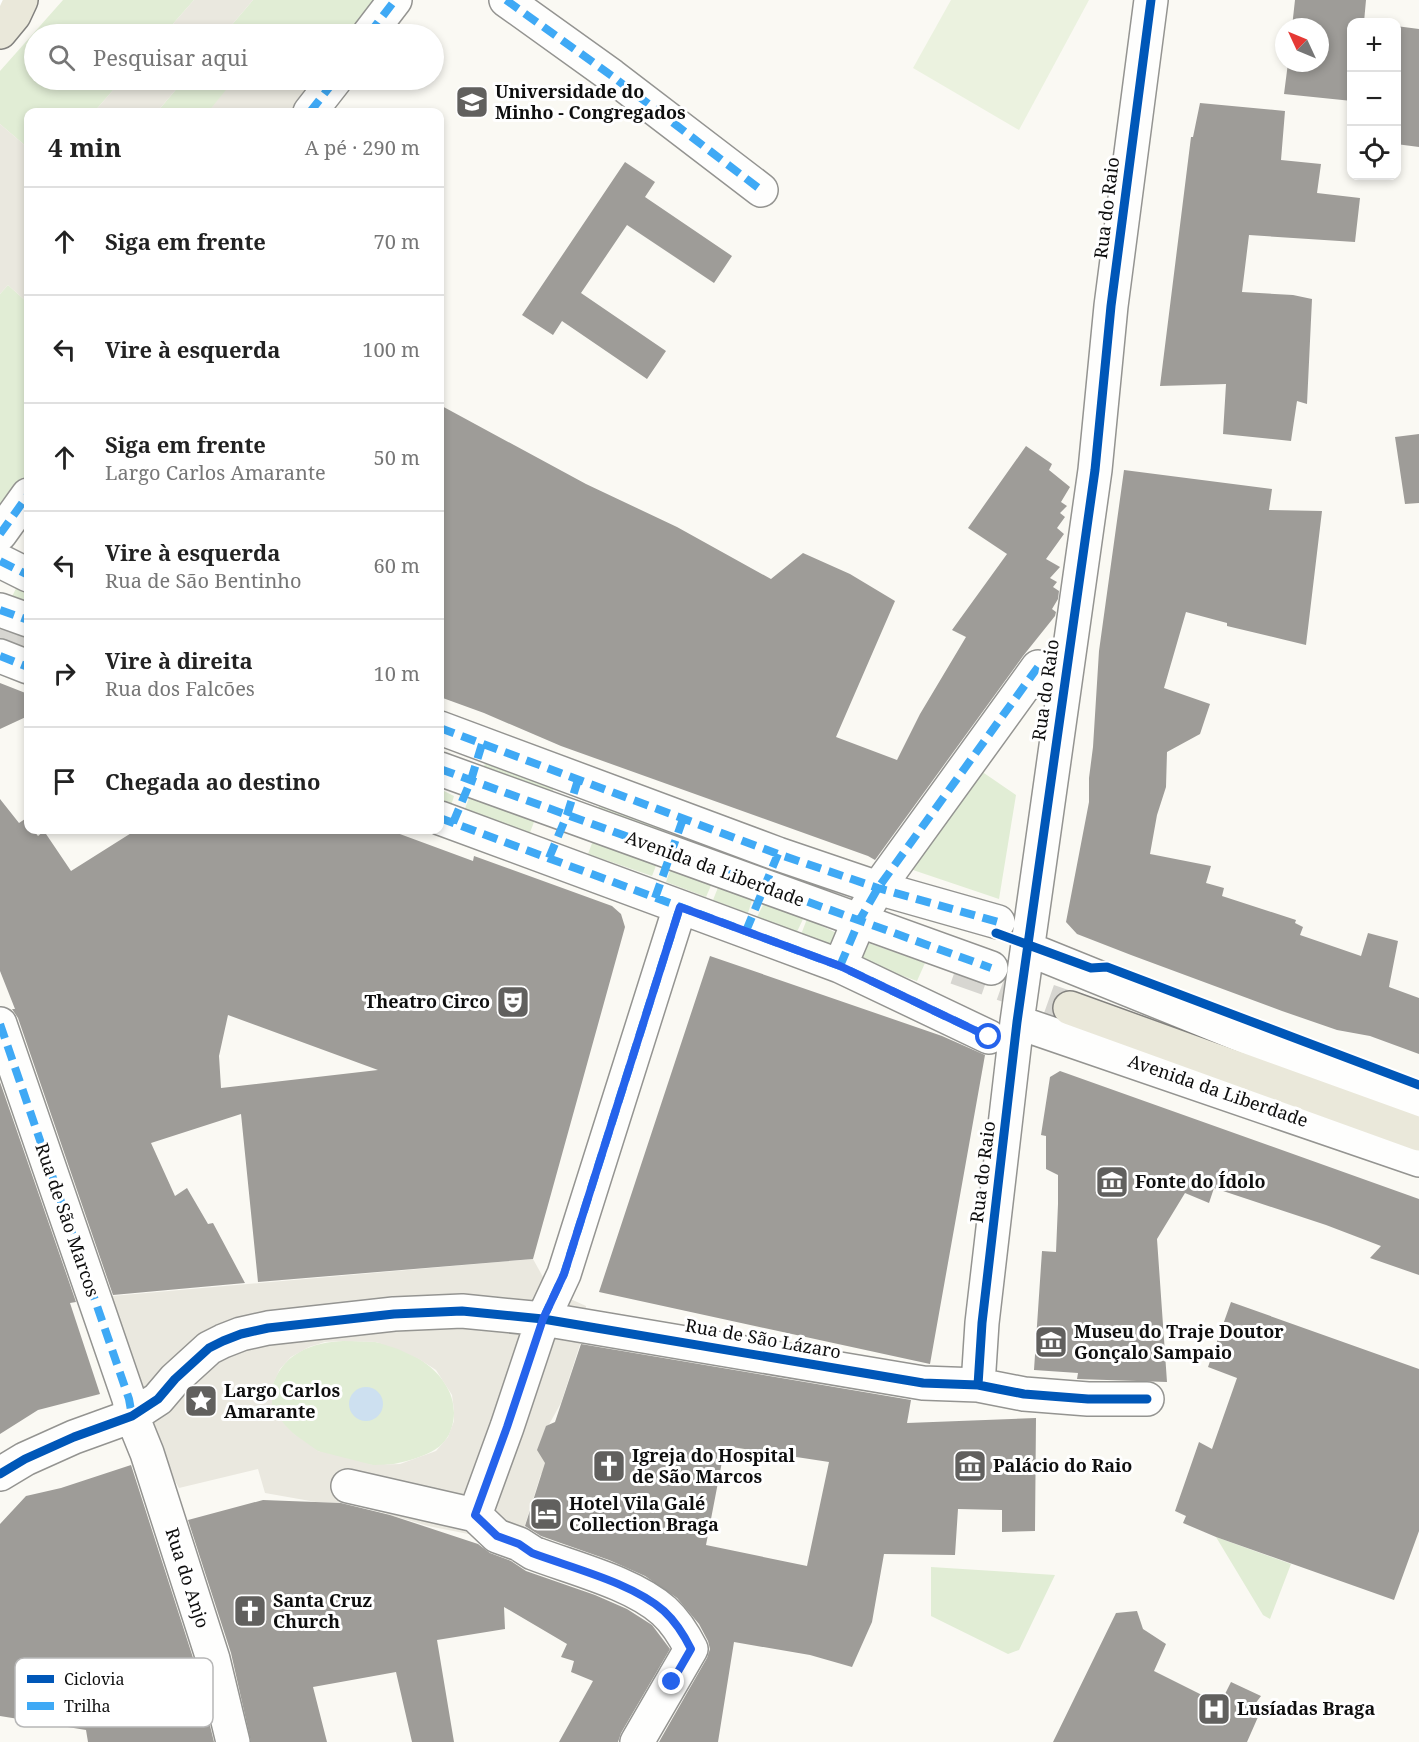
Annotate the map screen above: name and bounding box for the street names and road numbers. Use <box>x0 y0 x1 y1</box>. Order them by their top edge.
street label: Rua do Raio <box>1088 156 1124 260</box>
street label: Rua do Raio <box>1026 638 1064 742</box>
street label: Avenida da Liberdade <box>623 825 808 912</box>
street label: Avenida da Liberdade <box>1125 1048 1311 1132</box>
street label: Rua do Raio <box>964 1120 1000 1224</box>
street label: Rua de São Marcos <box>30 1140 106 1300</box>
street label: Rua de São Lázaro <box>683 1312 843 1364</box>
street label: Rua do Anjo <box>160 1524 215 1631</box>

